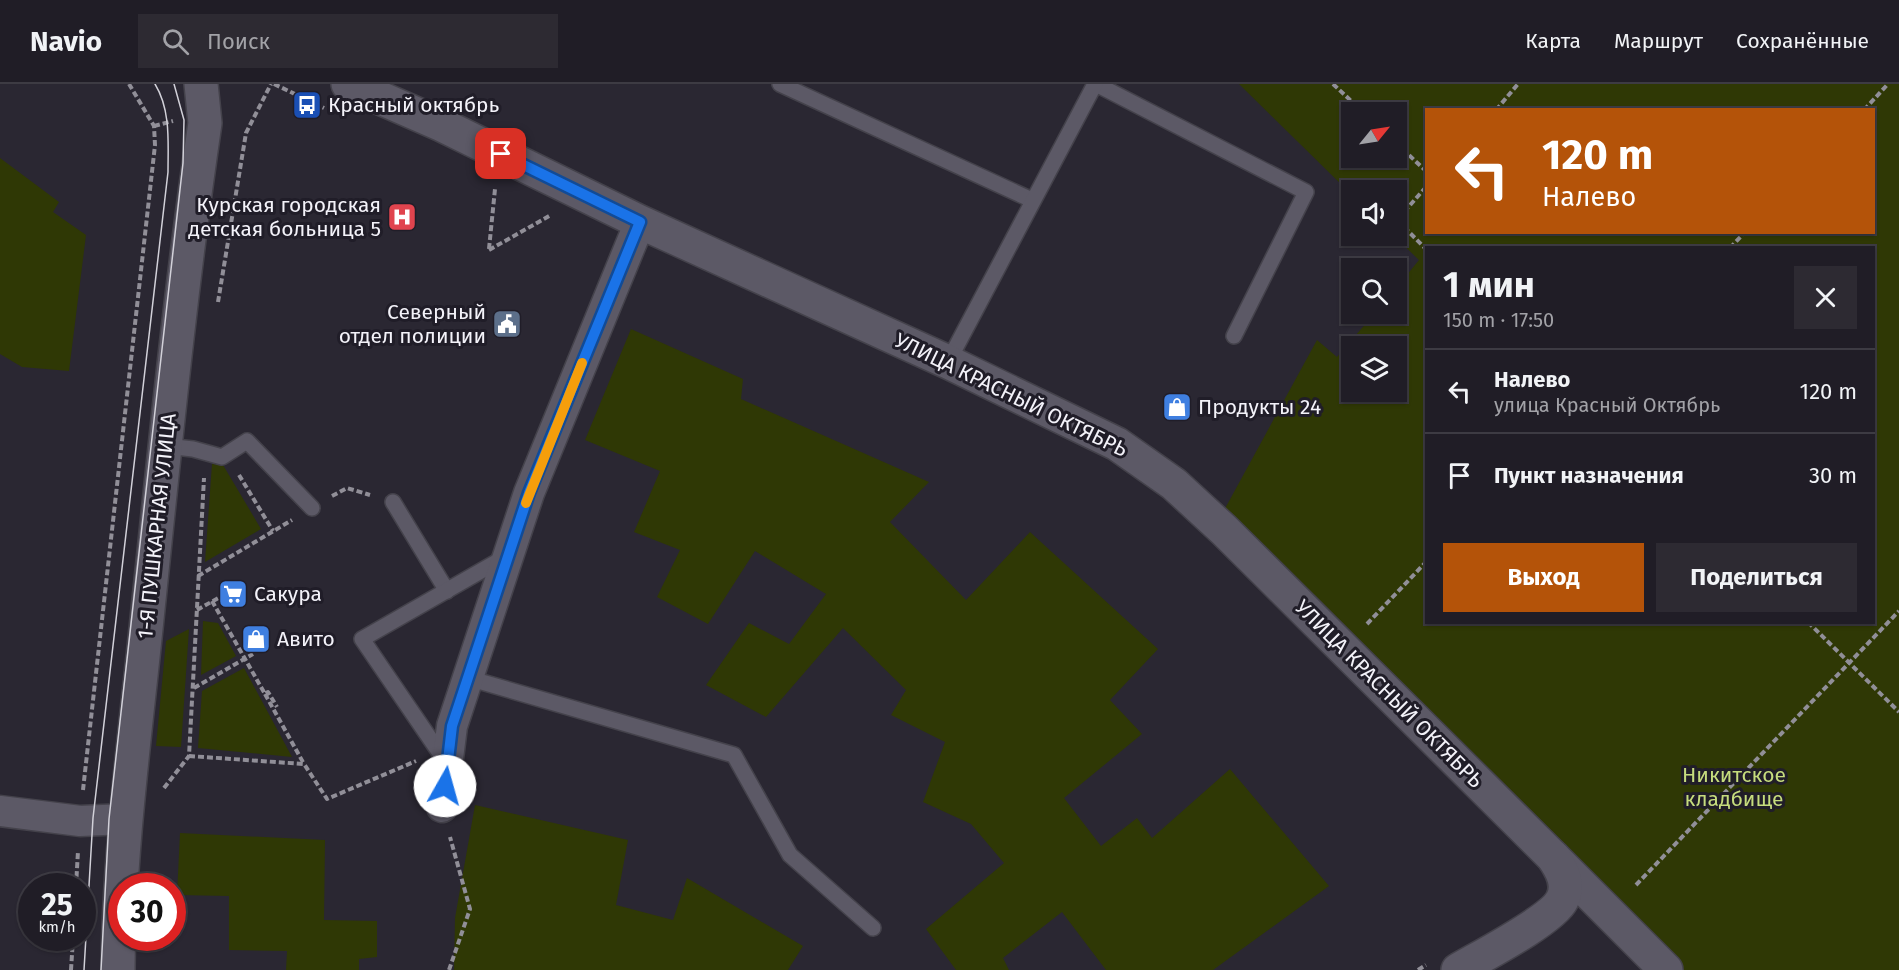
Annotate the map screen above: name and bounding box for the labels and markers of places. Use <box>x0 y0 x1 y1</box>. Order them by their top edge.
bus stop icon: Красный октябрь <box>291 89 323 121</box>
place label: Красный октябрь <box>328 92 500 118</box>
pin <box>475 128 526 179</box>
place label: Курская городская детская больница 5 <box>188 192 381 242</box>
hospital icon: Курская городская детская больница 5 <box>386 201 418 233</box>
place label: Северный отдел полиции <box>339 299 486 349</box>
public building icon: Северный отдел полиции <box>491 308 523 340</box>
shop icon: Продукты 24 <box>1161 391 1193 423</box>
place label: Продукты 24 <box>1198 394 1321 420</box>
supermarket icon: Сакура <box>217 578 249 610</box>
place label: Сакура <box>254 581 322 607</box>
shop icon: Авито <box>240 623 272 655</box>
place label: Авито <box>277 626 335 652</box>

